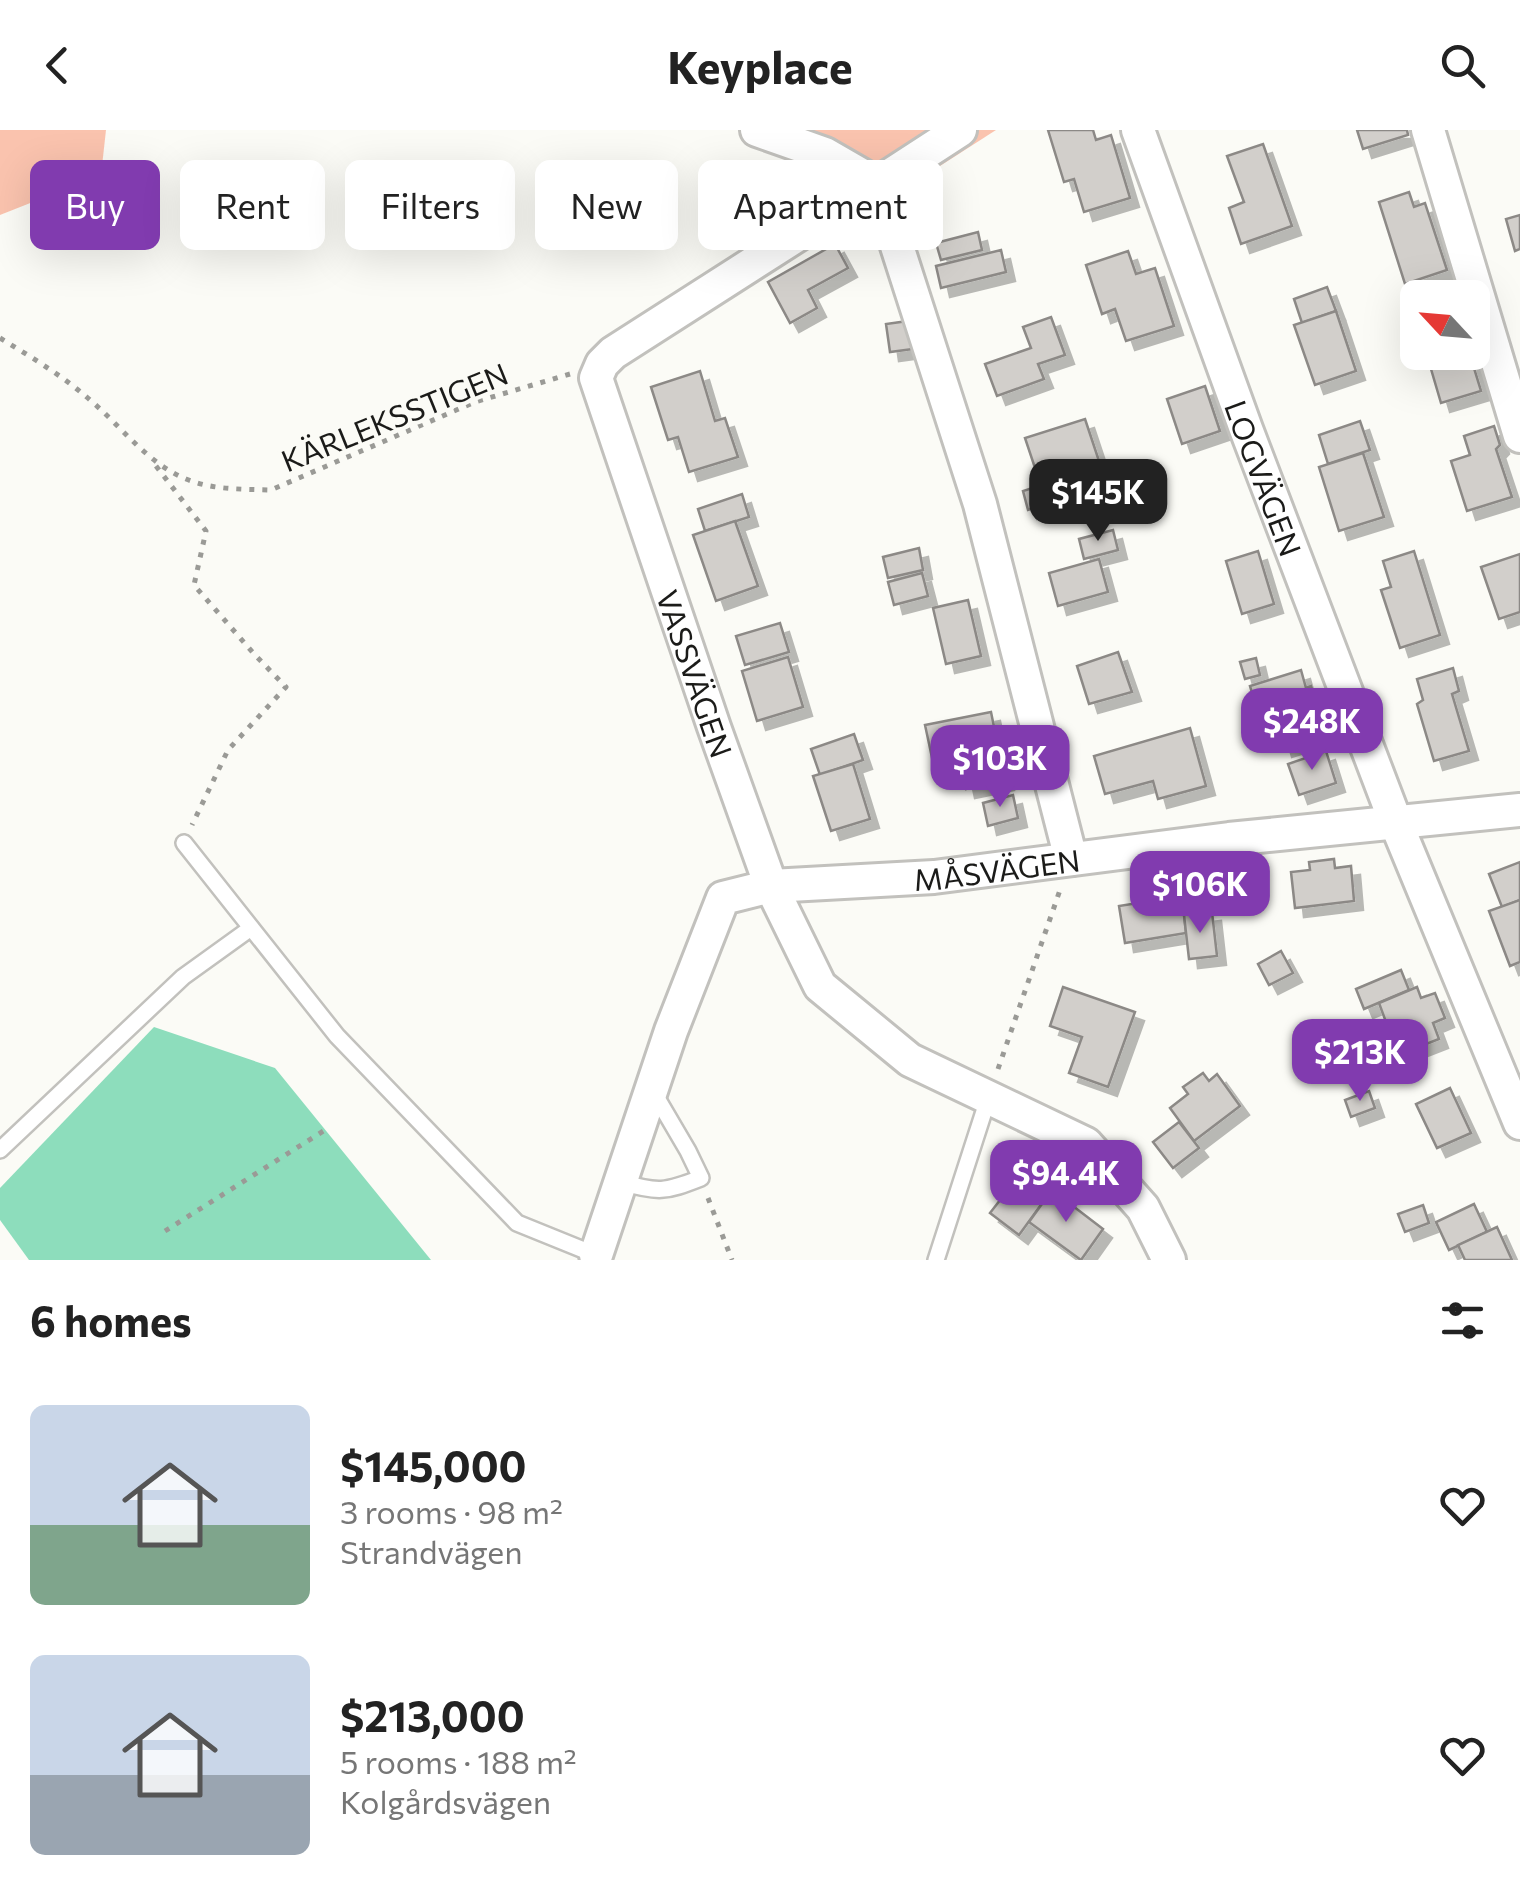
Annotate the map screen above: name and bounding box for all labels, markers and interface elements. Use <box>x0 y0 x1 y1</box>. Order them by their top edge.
icon: back <box>30 38 85 93</box>
text: Keyplace <box>667 38 853 93</box>
icon: search <box>1435 38 1490 93</box>
chip: Buy <box>30 160 160 250</box>
chip: Rent <box>180 160 325 250</box>
chip: Filters <box>345 160 515 250</box>
chip: New <box>535 160 678 250</box>
chip: Apartment <box>698 160 943 250</box>
north arrow <box>1400 280 1490 370</box>
map controls <box>1400 280 1490 370</box>
street label: KÄRLEKSSTIGEN <box>275 354 513 478</box>
street label: LOGVÄGEN <box>1218 395 1311 561</box>
pin: $145K <box>1028 459 1168 544</box>
text: $145K <box>1051 471 1145 511</box>
street label: VASSVÄGEN <box>650 585 742 762</box>
pin: $248K <box>1242 688 1382 773</box>
text: $248K <box>1263 700 1361 740</box>
pin: $103K <box>930 725 1070 810</box>
text: $103K <box>953 737 1047 777</box>
street label: MÅSVÄGEN <box>913 840 1082 897</box>
pin: $106K <box>1130 851 1270 936</box>
text: $106K <box>1152 863 1248 903</box>
pin: $213K <box>1290 1019 1430 1104</box>
text: $213K <box>1314 1031 1406 1071</box>
pin: $94.4K <box>985 1140 1147 1225</box>
text: $94.4K <box>1012 1152 1120 1192</box>
icon: filters <box>1435 1293 1490 1348</box>
text: 6 homes <box>30 1294 192 1346</box>
text: $145,000 <box>340 1439 526 1491</box>
icon: home <box>110 1445 230 1565</box>
icon: heart <box>1435 1478 1490 1533</box>
text: 3 rooms · 98 m² <box>340 1491 563 1531</box>
text: Strandvägen <box>340 1531 523 1571</box>
text: $213,000 <box>340 1689 525 1741</box>
icon: home <box>110 1695 230 1815</box>
icon: heart <box>1435 1728 1490 1783</box>
text: 5 rooms · 188 m² <box>340 1741 577 1781</box>
text: Kolgårdsvägen <box>340 1781 551 1821</box>

